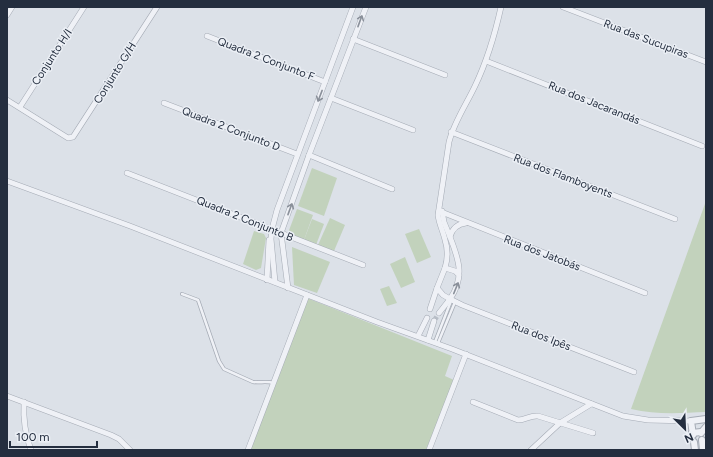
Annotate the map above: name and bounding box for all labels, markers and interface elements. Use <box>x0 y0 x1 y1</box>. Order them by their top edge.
one-way arrow <box>357 15 364 28</box>
street label: Rua das Sucupiras <box>602 17 690 61</box>
street label: Conjunto H/I <box>29 26 75 88</box>
street label: Quadra 2 Conjunto F <box>216 35 316 83</box>
street label: Conjunto G/H <box>91 40 139 106</box>
street label: Rua dos Jacarandás <box>546 79 642 127</box>
one-way arrow <box>315 89 323 101</box>
street label: Quadra 2 Conjunto D <box>180 104 282 154</box>
street label: Rua dos Flamboyents <box>512 151 614 201</box>
street label: Quadra 2 Conjunto B <box>195 194 296 244</box>
one-way arrow <box>286 203 294 215</box>
street label: Rua dos Jatobás <box>502 232 582 274</box>
one-way arrow <box>453 282 460 294</box>
street label: Rua dos Ipês <box>509 319 573 353</box>
north arrow <box>665 409 705 449</box>
scale bar <box>10 423 97 449</box>
text: 100 m <box>16 430 50 444</box>
text: N <box>682 430 695 445</box>

